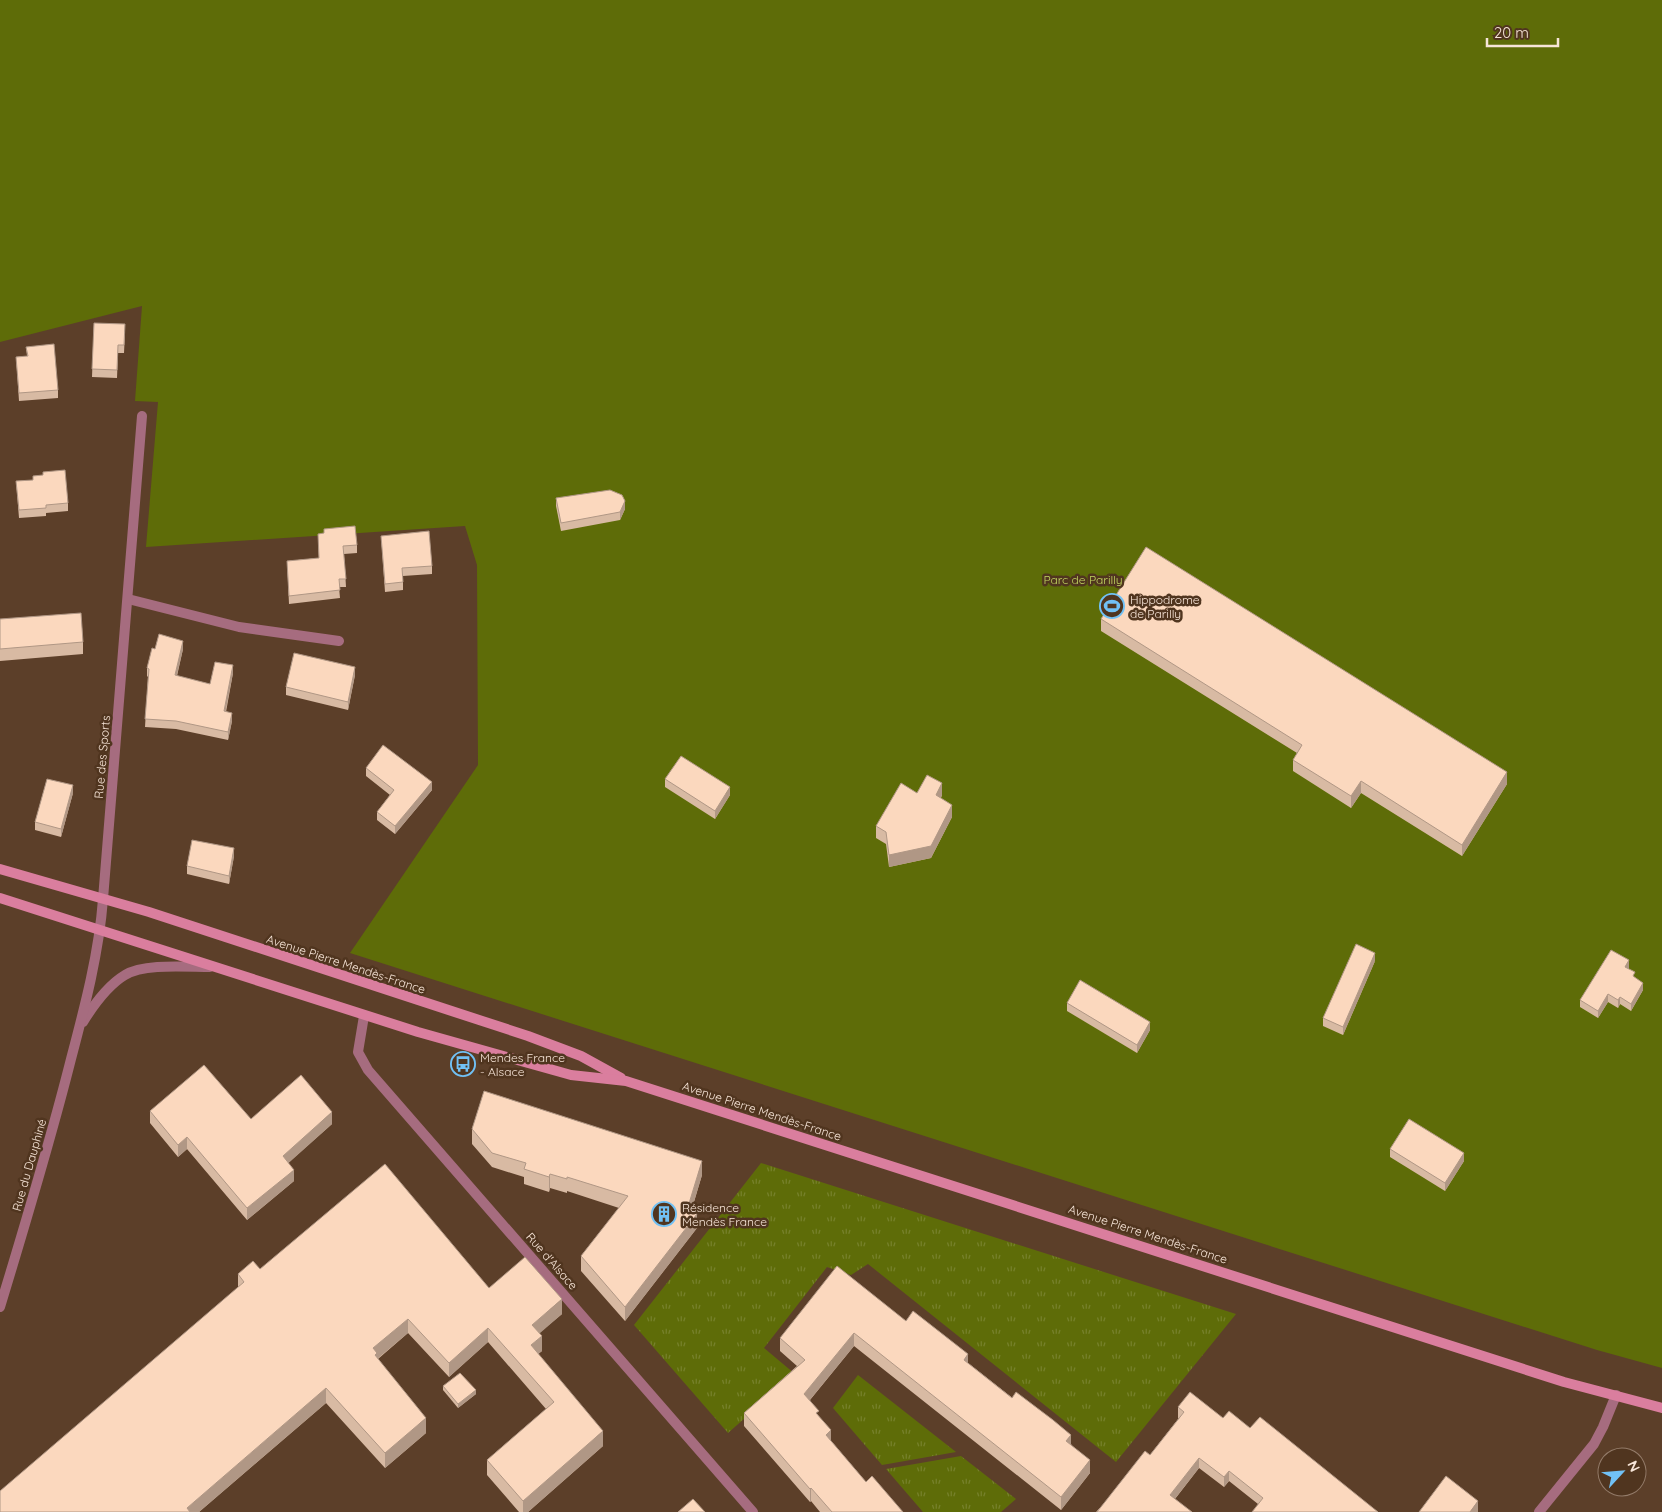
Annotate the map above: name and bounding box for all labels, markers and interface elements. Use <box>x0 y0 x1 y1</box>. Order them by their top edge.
scale bar <box>1487 15 1558 47</box>
text: 20 m <box>1494 23 1529 42</box>
park label: Parc de Parilly <box>1043 572 1123 587</box>
place label: Hippodrome de Parilly <box>1130 592 1200 621</box>
sports icon: Hippodrome de Parilly <box>1099 593 1125 619</box>
street label: Rue des Sports <box>91 714 113 799</box>
street label: Avenue Pierre Mendès-France <box>265 931 428 997</box>
place label: Mendes France - Alsace <box>480 1050 565 1079</box>
bus stop icon: Mendes France - Alsace <box>450 1051 476 1077</box>
street label: Avenue Pierre Mendès-France <box>681 1078 844 1144</box>
street label: Rue du Dauphiné <box>9 1117 49 1213</box>
place label: Résidence Mendès France <box>682 1200 767 1229</box>
building icon: Résidence Mendès France <box>651 1201 677 1227</box>
street label: Avenue Pierre Mendès-France <box>1067 1201 1230 1267</box>
street label: Rue d'Alsace <box>523 1229 581 1293</box>
north arrow <box>1597 1447 1647 1497</box>
text: N <box>1623 1458 1644 1475</box>

